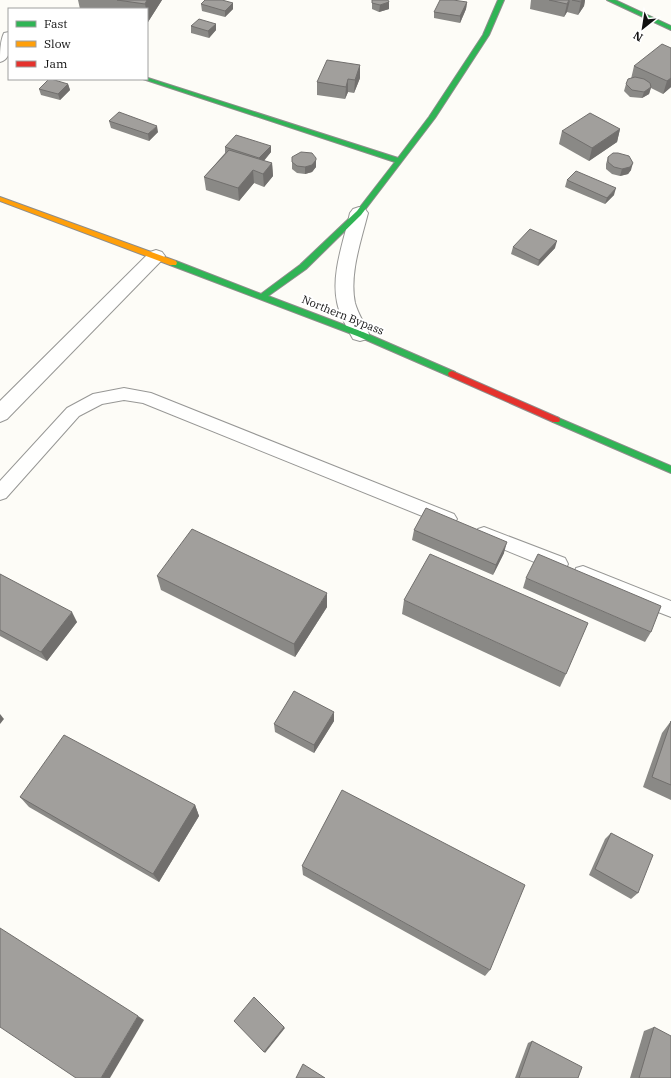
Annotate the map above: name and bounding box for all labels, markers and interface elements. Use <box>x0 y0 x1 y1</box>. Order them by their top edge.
legend <box>8 8 148 80</box>
north arrow <box>623 8 663 48</box>
text: Fast <box>44 16 68 31</box>
text: N <box>630 28 645 45</box>
text: Slow <box>44 36 71 51</box>
text: Jam <box>44 56 68 71</box>
street label: Northern Bypass <box>300 292 386 338</box>

